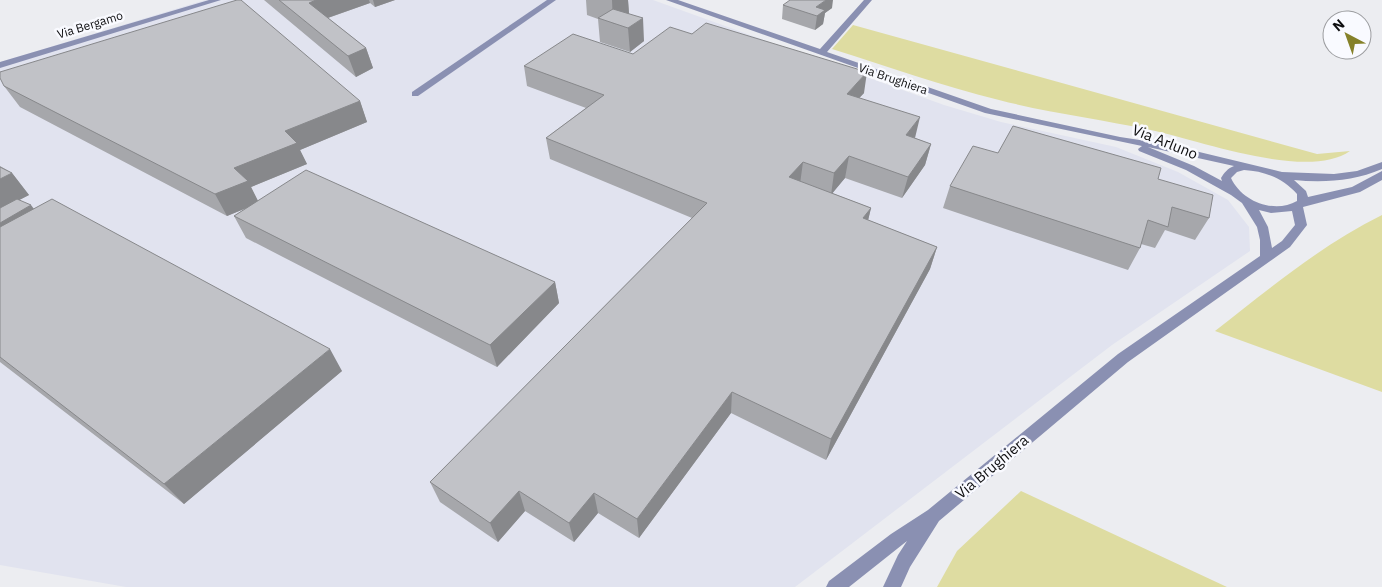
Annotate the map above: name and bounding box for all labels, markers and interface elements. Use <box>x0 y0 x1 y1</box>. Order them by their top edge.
street label: Via Bergamo <box>55 7 125 42</box>
north arrow <box>1322 10 1372 60</box>
text: N <box>1329 15 1348 35</box>
street label: Via Brughiera <box>857 60 930 98</box>
street label: Via Arluno <box>1130 120 1201 163</box>
street label: Via Brughiera <box>951 430 1032 503</box>

